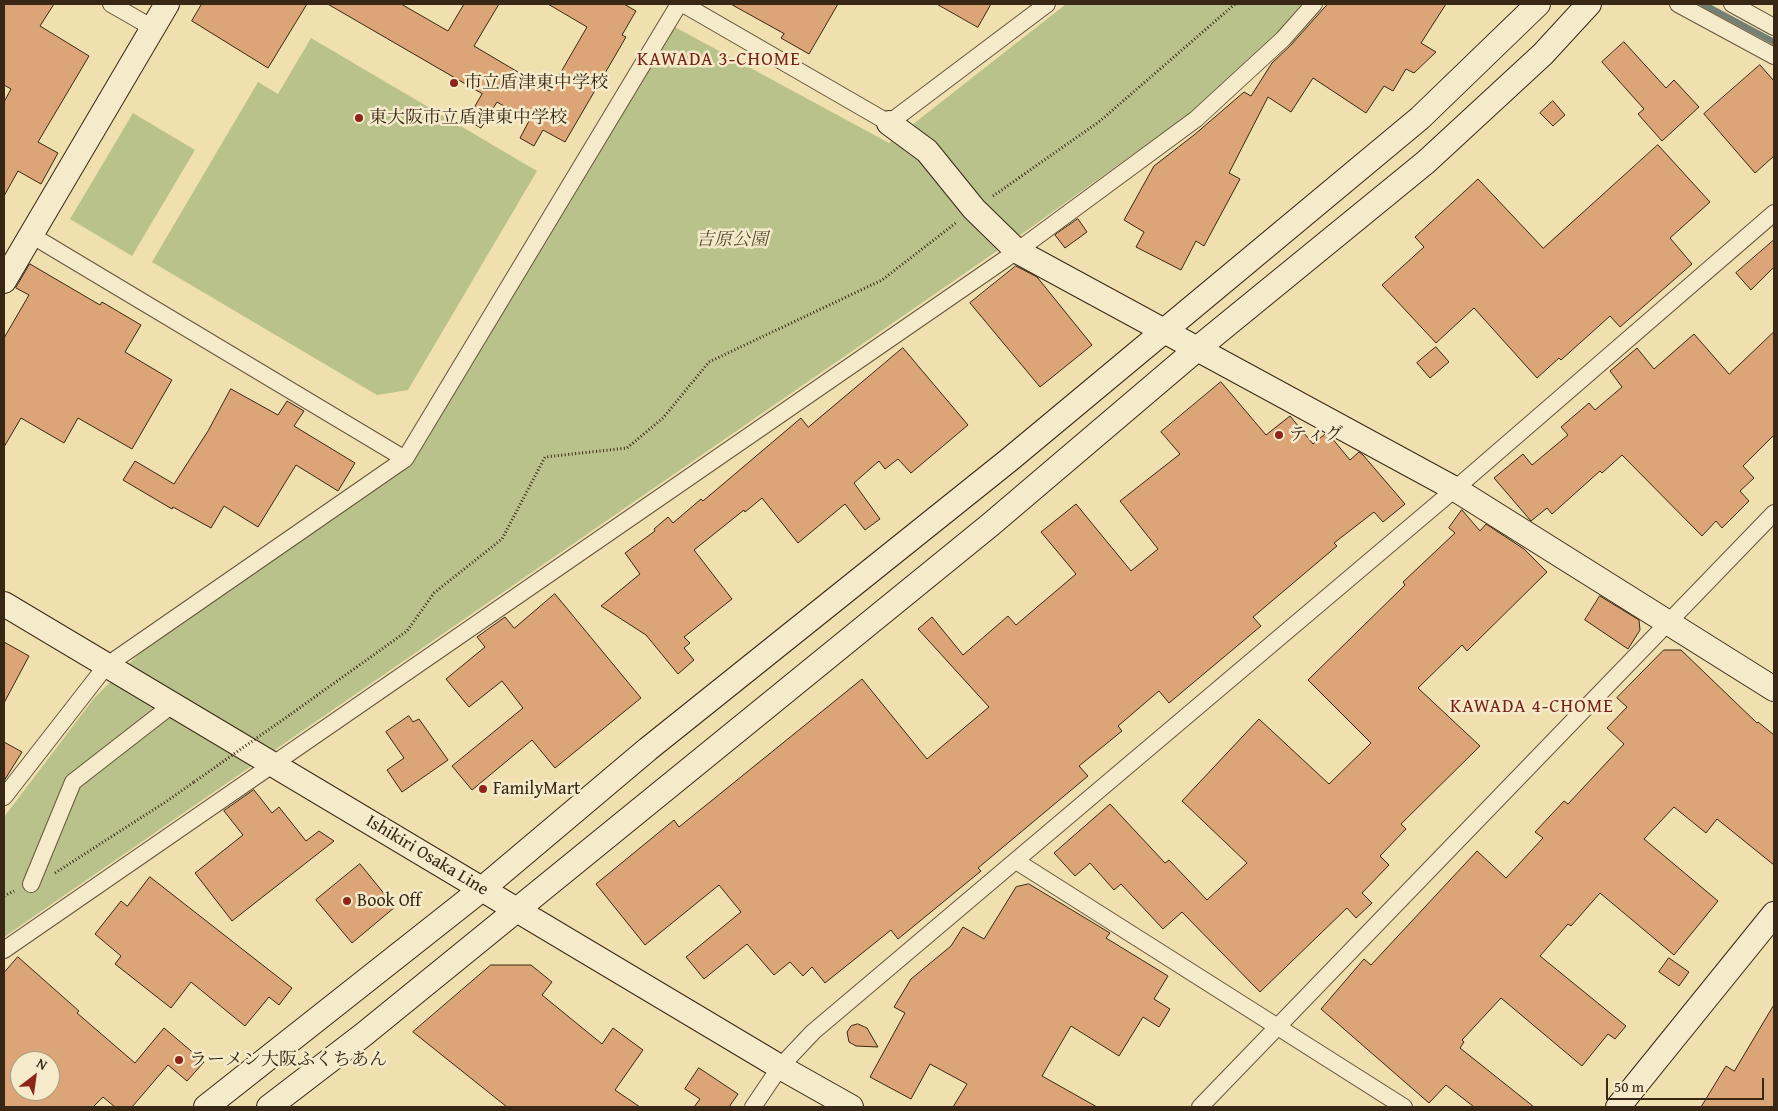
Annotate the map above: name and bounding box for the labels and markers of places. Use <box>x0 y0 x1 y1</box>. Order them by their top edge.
place label: 市立盾津東中学校 <box>464 72 608 94</box>
marker: 市立盾津東中学校 <box>448 77 460 89</box>
place label: 東大阪市立盾津東中学校 <box>369 107 567 129</box>
marker: 東大阪市立盾津東中学校 <box>353 112 365 124</box>
place label: ティグ <box>1289 424 1343 446</box>
marker: ティグ <box>1273 429 1285 441</box>
place label: FamilyMart <box>493 778 580 800</box>
marker: FamilyMart <box>477 783 489 795</box>
place label: Book Off <box>357 890 421 912</box>
marker: Book Off <box>341 895 353 907</box>
place label: ラーメン大阪ふくちあん <box>189 1049 387 1071</box>
marker: ラーメン大阪ふくちあん <box>173 1054 185 1066</box>

